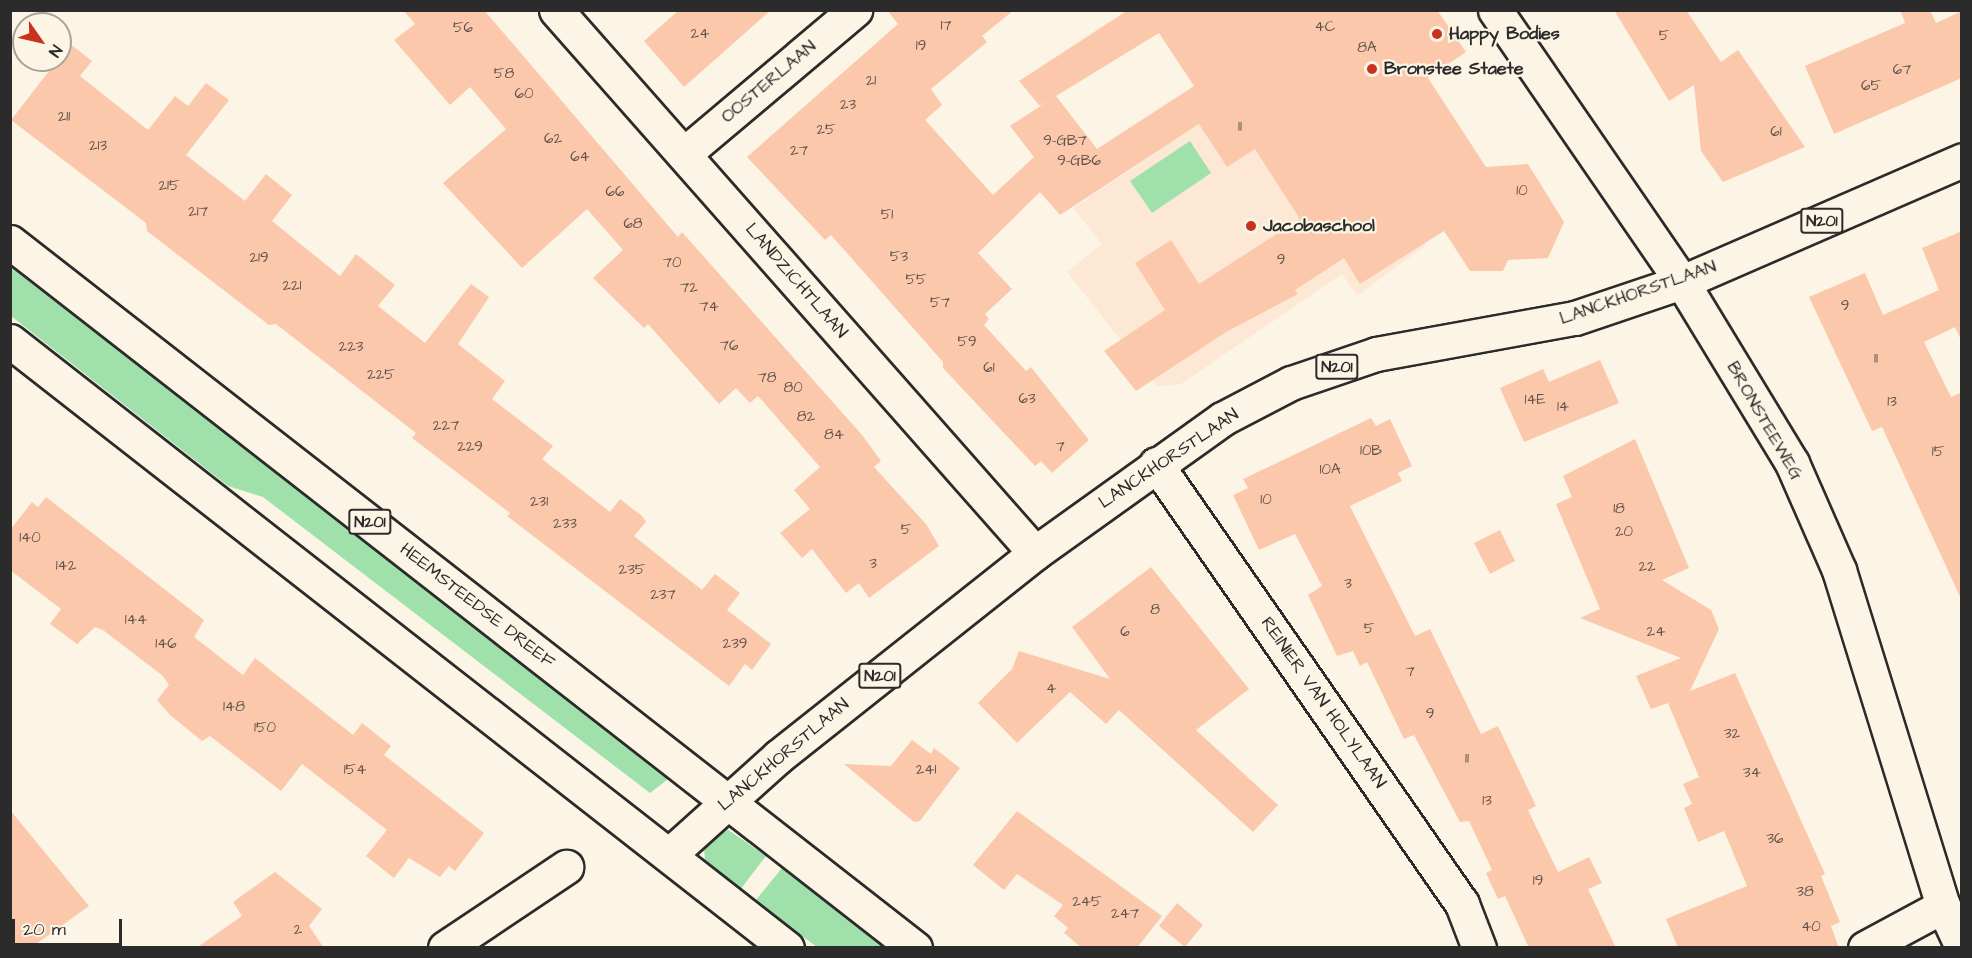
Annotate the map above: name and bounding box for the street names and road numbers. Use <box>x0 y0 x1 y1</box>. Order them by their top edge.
street label: OOSTERLAAN <box>717 36 821 128</box>
road number: N201 <box>1800 208 1844 234</box>
street label: LANDZICHTLAAN <box>740 219 852 343</box>
street label: LANCKHORSTLAAN <box>1557 256 1719 330</box>
road number: N201 <box>1314 354 1360 380</box>
street label: BRONSTEEWEG <box>1721 358 1807 484</box>
street label: LANCKHORSTLAAN <box>1095 404 1243 514</box>
road number: N201 <box>348 509 392 535</box>
street label: HEEMSTEEDSE DREEF <box>395 539 559 673</box>
street label: REINIER VAN HOLYLAAN <box>1256 613 1390 793</box>
road number: N201 <box>858 663 902 689</box>
street label: LANCKHORSTLAAN <box>714 694 854 816</box>

